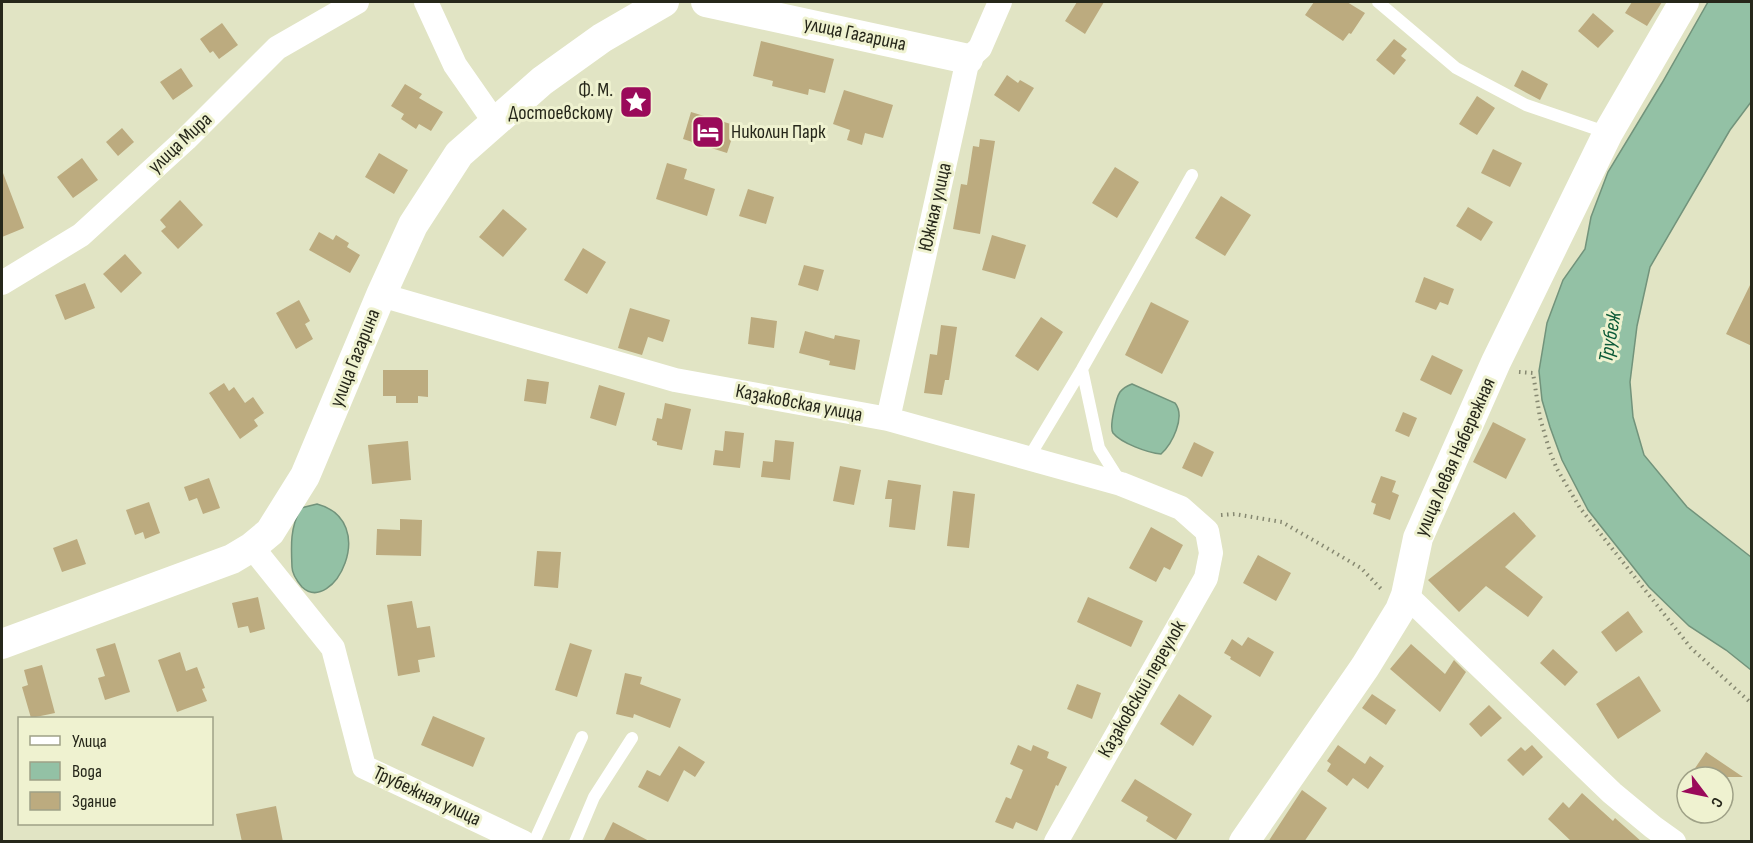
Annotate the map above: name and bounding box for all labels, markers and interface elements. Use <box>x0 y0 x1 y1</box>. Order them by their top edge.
street label: улица Гагарина <box>802 11 908 57</box>
place label: Ф. М. Достоевскому <box>509 78 613 125</box>
place icon: Ф. М. Достоевскому <box>618 84 654 120</box>
street label: улица Мира <box>143 107 217 179</box>
hotel icon: Николин Парк <box>690 114 726 150</box>
place label: Николин Парк <box>731 120 826 144</box>
street label: Южная улица <box>913 160 957 254</box>
street label: улица Гагарина <box>324 305 386 411</box>
water label: Трубеж <box>1593 309 1627 364</box>
street label: улица Левая Набережная <box>1409 374 1501 540</box>
street label: Казаковская улица <box>734 379 864 427</box>
street label: Казаковский переулок <box>1093 616 1191 762</box>
legend <box>18 717 213 825</box>
text: Улица <box>72 731 107 752</box>
text: Вода <box>72 761 102 782</box>
street label: Трубежная улица <box>369 761 485 831</box>
north arrow <box>1675 765 1735 825</box>
text: Здание <box>72 791 117 812</box>
text: С <box>1706 794 1727 811</box>

